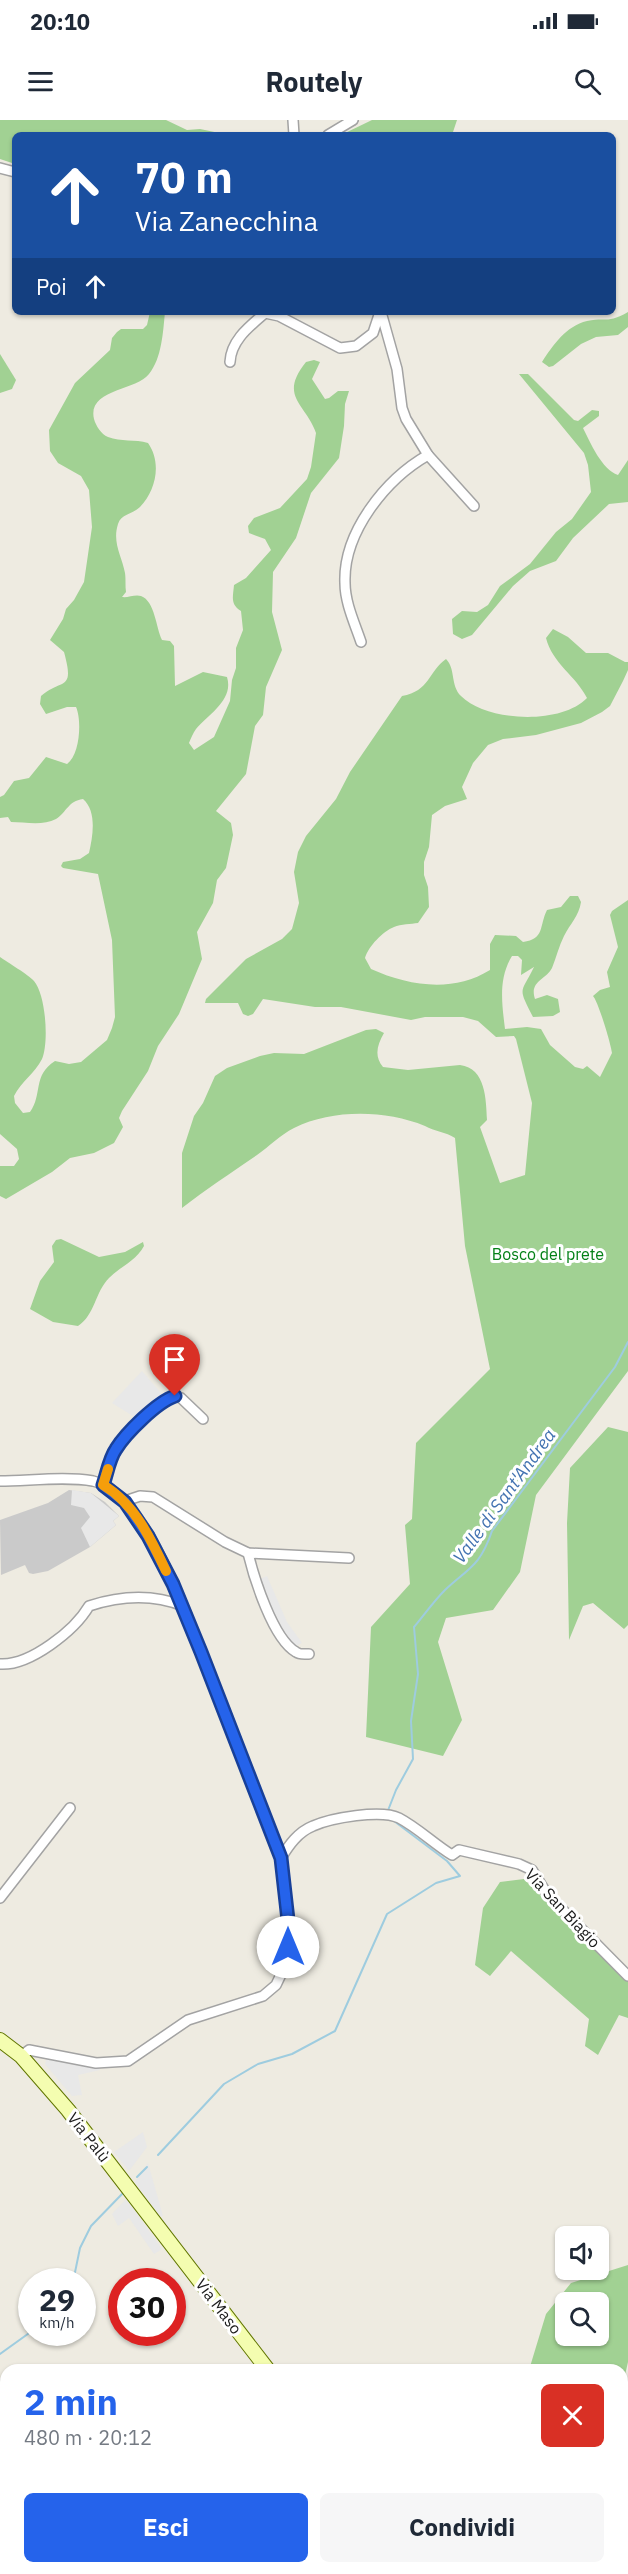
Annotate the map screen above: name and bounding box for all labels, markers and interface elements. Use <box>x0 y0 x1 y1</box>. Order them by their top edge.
text: 20:10 <box>30 7 90 36</box>
text: Routely <box>266 64 362 99</box>
icon: menu <box>24 65 57 98</box>
icon: search <box>571 65 604 98</box>
text: 70 m <box>135 150 233 205</box>
icon: ahead <box>36 156 114 234</box>
text: Via Zanecchina <box>135 203 318 238</box>
icon: ahead <box>79 270 112 303</box>
text: Poi <box>36 272 67 301</box>
park label: Bosco del prete <box>492 1244 604 1264</box>
pin <box>149 1334 200 1396</box>
icon: arrive <box>158 1343 191 1376</box>
water label: Valle di Sant'Andrea <box>448 1424 560 1568</box>
street label: Via San Biagio <box>521 1864 605 1952</box>
position arrow <box>256 1915 320 1979</box>
street label: Via Palù <box>63 2108 115 2166</box>
map controls <box>555 2226 609 2346</box>
button: sound <box>555 2226 609 2280</box>
speed limit sign: 30 <box>108 2268 186 2346</box>
street label: Via Maso <box>192 2274 246 2338</box>
text: 29 <box>39 2280 75 2319</box>
button: search <box>555 2292 609 2346</box>
text: km/h <box>39 2313 75 2332</box>
text: 2 min <box>24 2378 118 2425</box>
button: close <box>541 2384 604 2447</box>
text: 480 m · 20:12 <box>24 2424 152 2451</box>
button: Esci <box>24 2493 308 2562</box>
button: Condividi <box>320 2493 604 2562</box>

